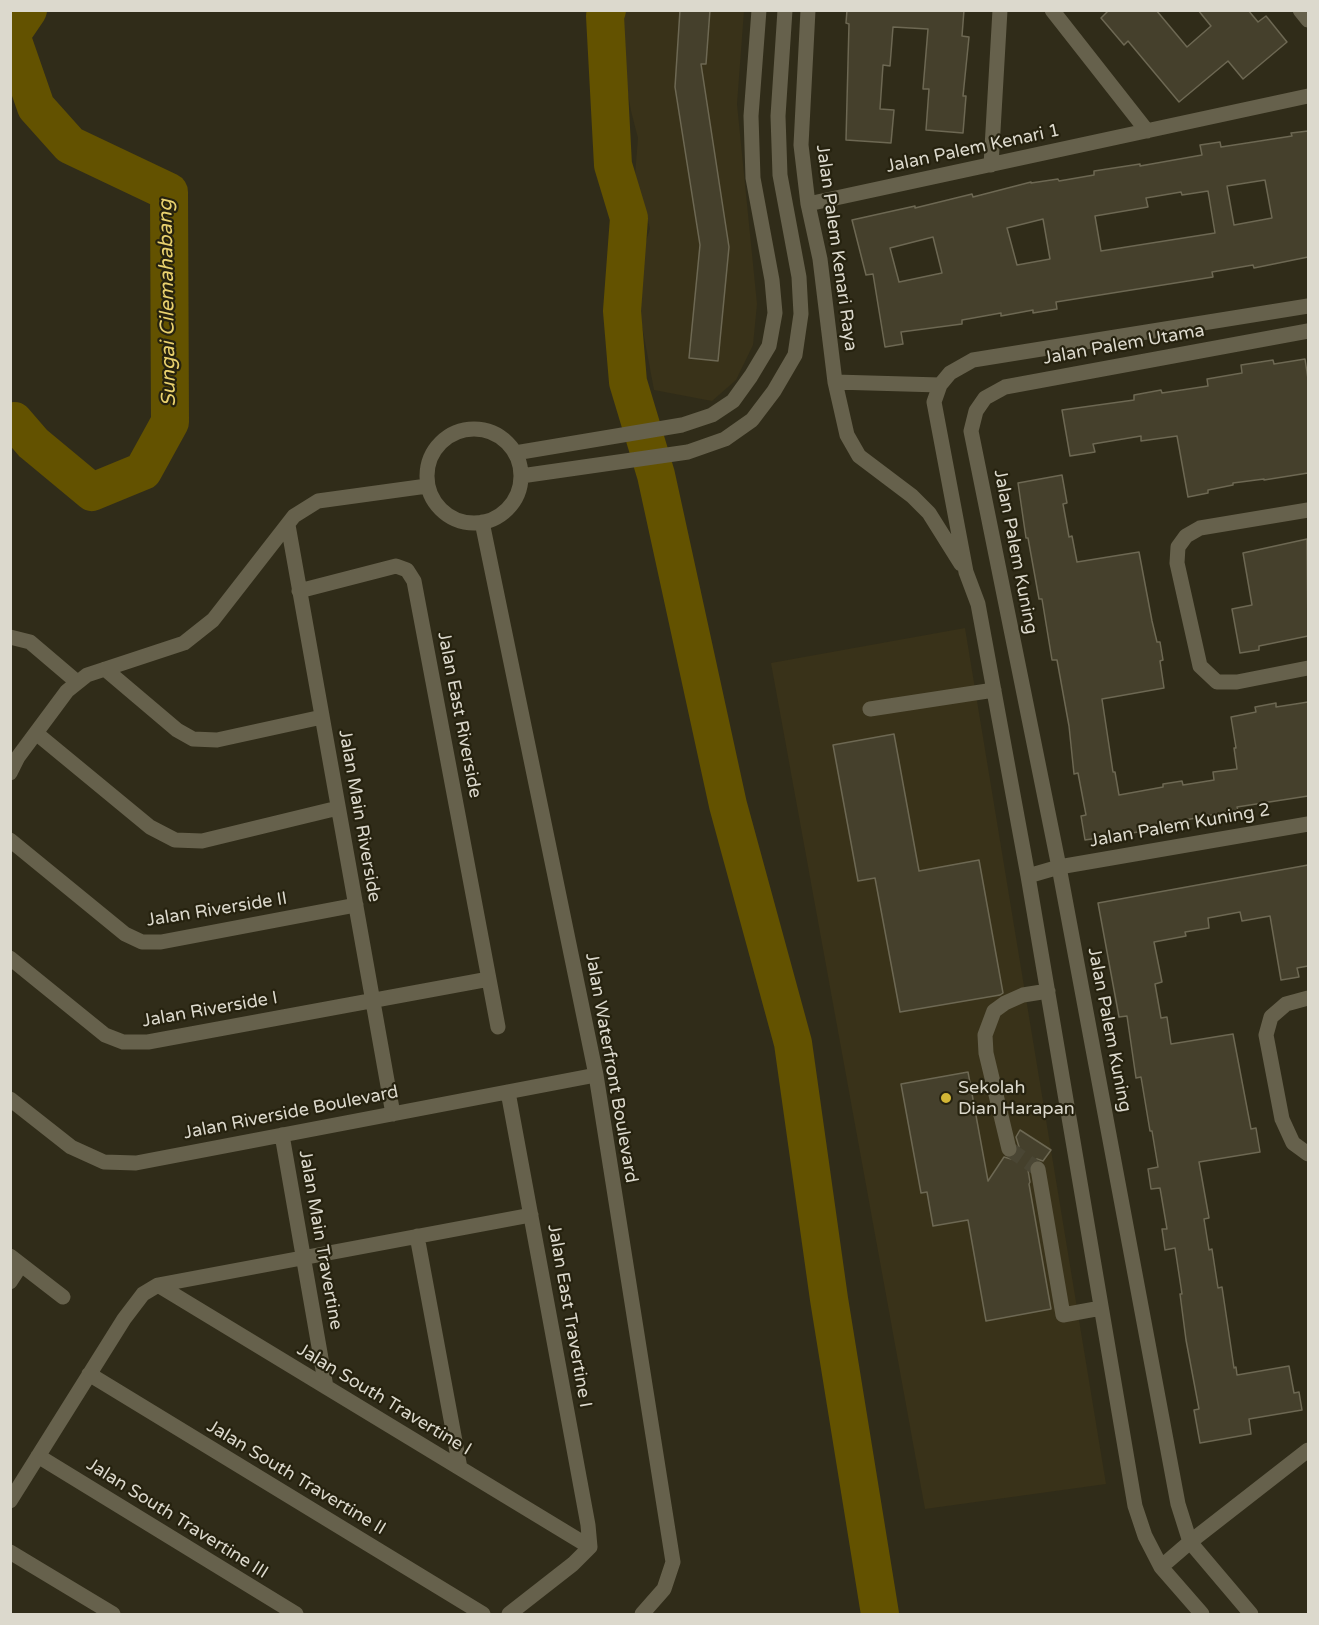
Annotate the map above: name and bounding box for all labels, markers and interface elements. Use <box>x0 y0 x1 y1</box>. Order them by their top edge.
street label: Jalan Palem Kenari 1 <box>884 120 1062 178</box>
street label: Jalan Palem Kenari Raya <box>811 143 861 353</box>
water label: Sungai Cilemahabang <box>154 199 182 407</box>
street label: Jalan Palem Utama <box>1042 320 1206 370</box>
street label: Jalan Palem Kuning <box>988 468 1042 636</box>
street label: Jalan East Riverside <box>432 630 486 800</box>
street label: Jalan Main Riverside <box>333 728 385 904</box>
street label: Jalan Palem Kuning 2 <box>1088 799 1272 853</box>
street label: Jalan Riverside II <box>145 888 289 932</box>
street label: Jalan Palem Kuning <box>1082 946 1136 1114</box>
street label: Jalan Waterfront Boulevard <box>580 951 642 1185</box>
street label: Jalan Riverside I <box>141 987 279 1033</box>
place label: Sekolah Dian Harapan <box>958 1077 1075 1120</box>
street label: Jalan Riverside Boulevard <box>182 1082 400 1144</box>
marker: Sekolah Dian Harapan <box>939 1091 953 1105</box>
street label: Jalan Main Travertine <box>294 1148 346 1332</box>
street label: Jalan East Travertine I <box>542 1223 596 1409</box>
street label: Jalan South Travertine I <box>293 1339 475 1461</box>
street label: Jalan South Travertine II <box>203 1416 389 1540</box>
street label: Jalan South Travertine III <box>82 1454 272 1584</box>

